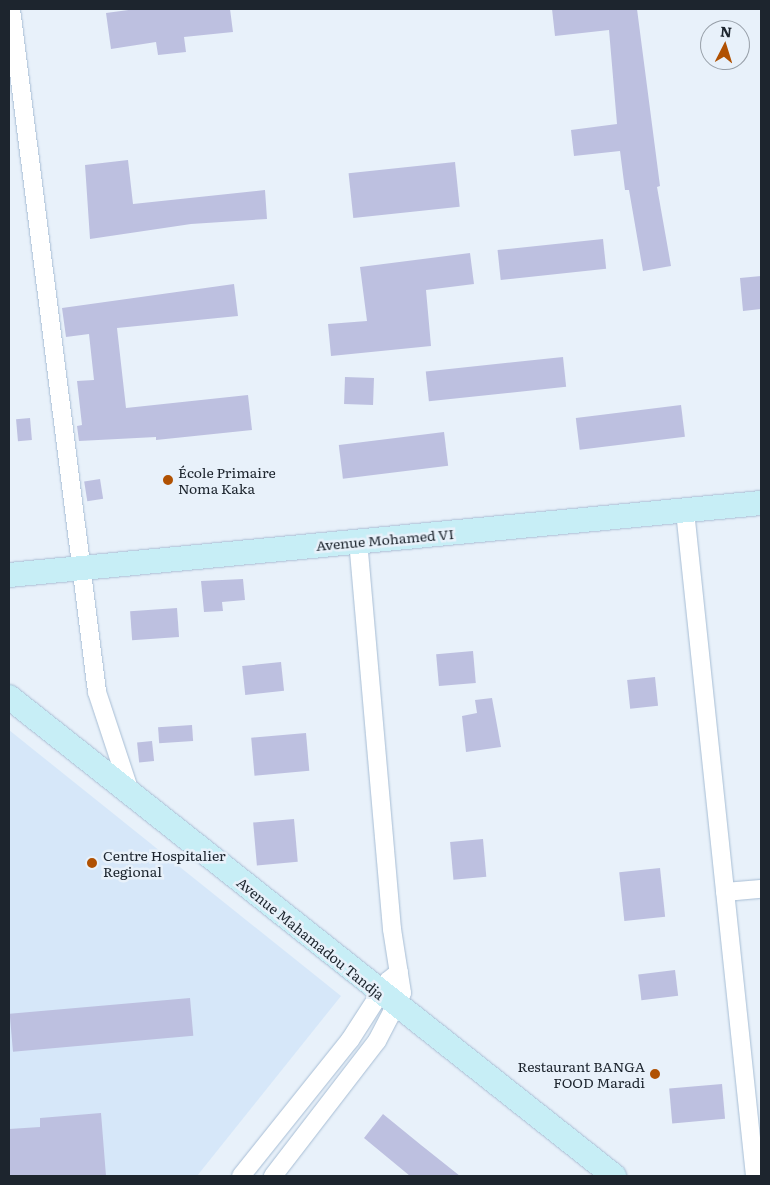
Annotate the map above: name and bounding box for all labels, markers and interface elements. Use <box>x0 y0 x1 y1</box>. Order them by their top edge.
north arrow <box>700 20 750 70</box>
text: N <box>719 21 733 42</box>
place label: École Primaire Noma Kaka <box>178 464 276 497</box>
marker: École Primaire Noma Kaka <box>162 474 174 486</box>
street label: Avenue Mohamed VI <box>315 525 455 553</box>
place label: Centre Hospitalier Regional <box>103 847 226 880</box>
marker: Centre Hospitalier Regional <box>85 856 99 870</box>
street label: Avenue Mahamadou Tandja <box>234 873 388 1003</box>
place label: Restaurant BANGA FOOD Maradi <box>517 1058 645 1090</box>
marker: Restaurant BANGA FOOD Maradi <box>649 1068 661 1080</box>

